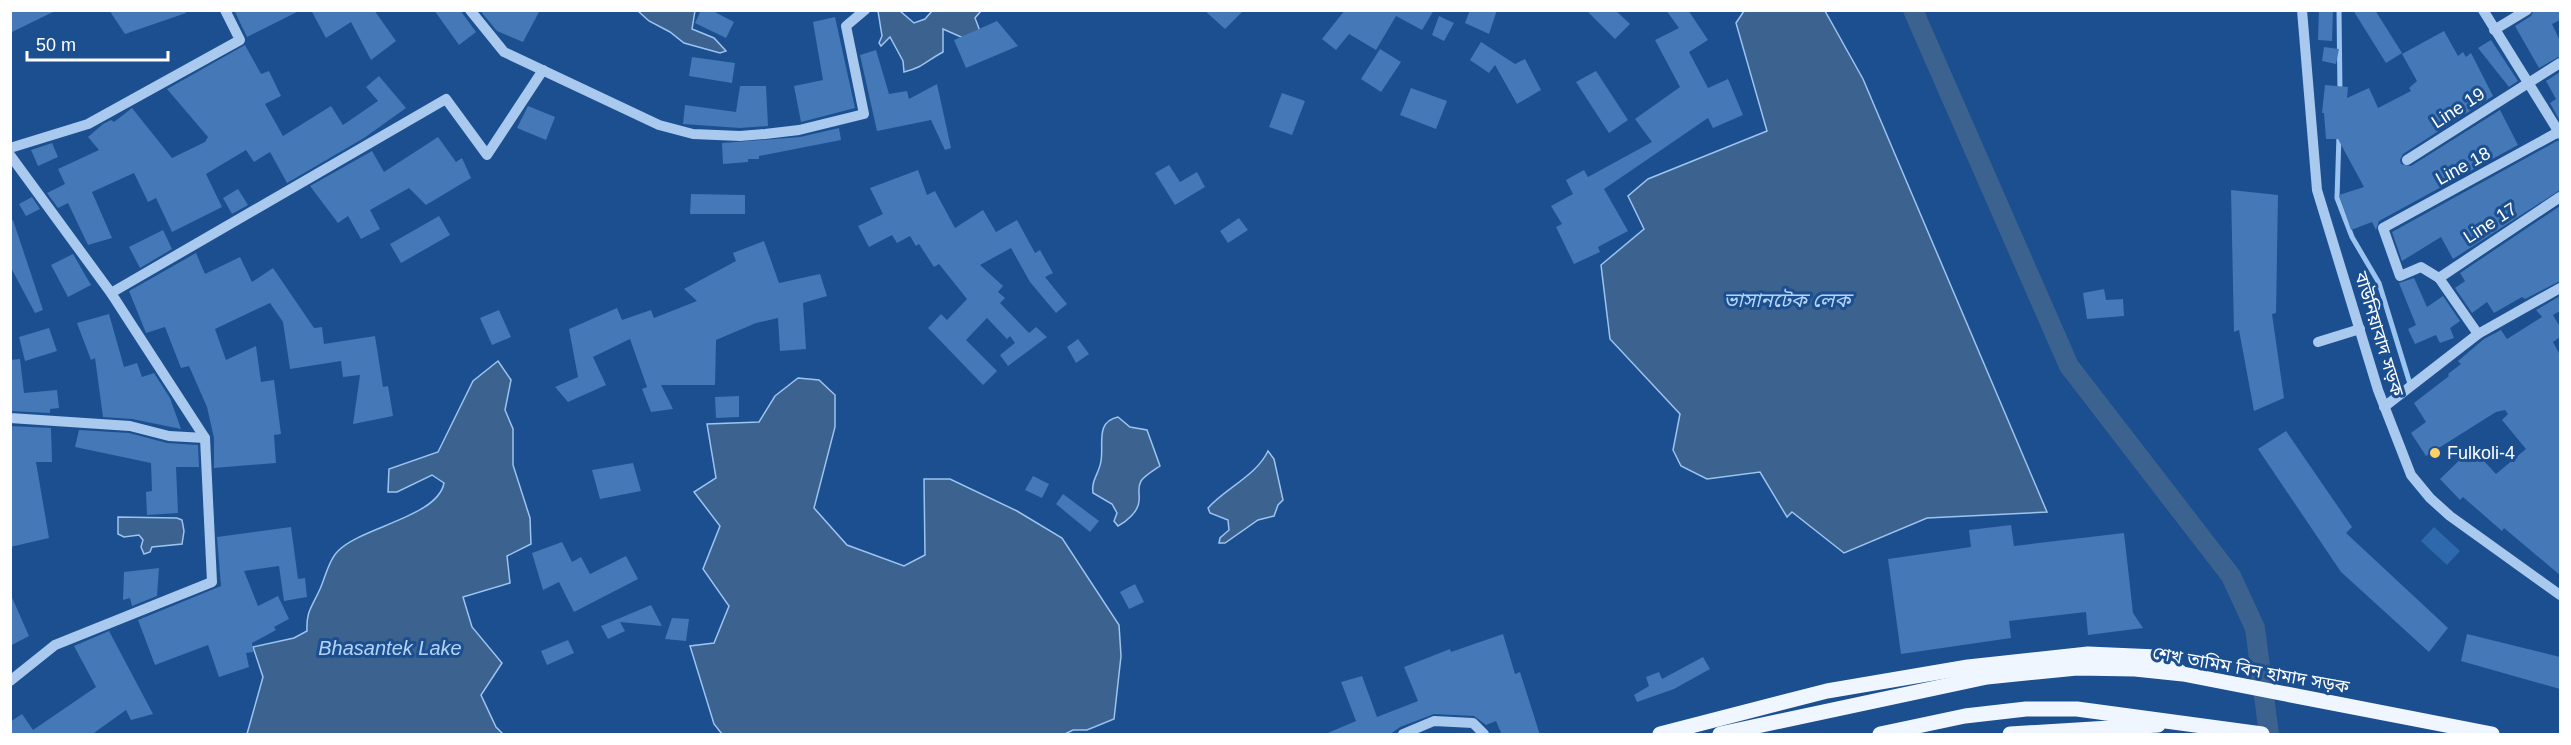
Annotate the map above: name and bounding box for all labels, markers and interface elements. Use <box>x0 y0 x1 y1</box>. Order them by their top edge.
scale bar <box>27 24 168 62</box>
text: 50 m <box>36 35 76 55</box>
street label: Line 19 <box>2428 84 2488 132</box>
street label: Line 18 <box>2432 143 2494 189</box>
street label: Line 17 <box>2460 199 2520 247</box>
street label: বাউনিয়াবাদ সড়ক <box>2350 268 2408 399</box>
water label: ভাসানটেক লেক <box>1724 288 1854 311</box>
place label: Fulkoli-4 <box>2447 443 2515 463</box>
marker: Fulkoli-4 <box>2428 446 2442 460</box>
water label: Bhasantek Lake <box>318 637 462 659</box>
street label: শেখ তামিম বিন হামাদ সড়ক <box>2151 643 2351 697</box>

